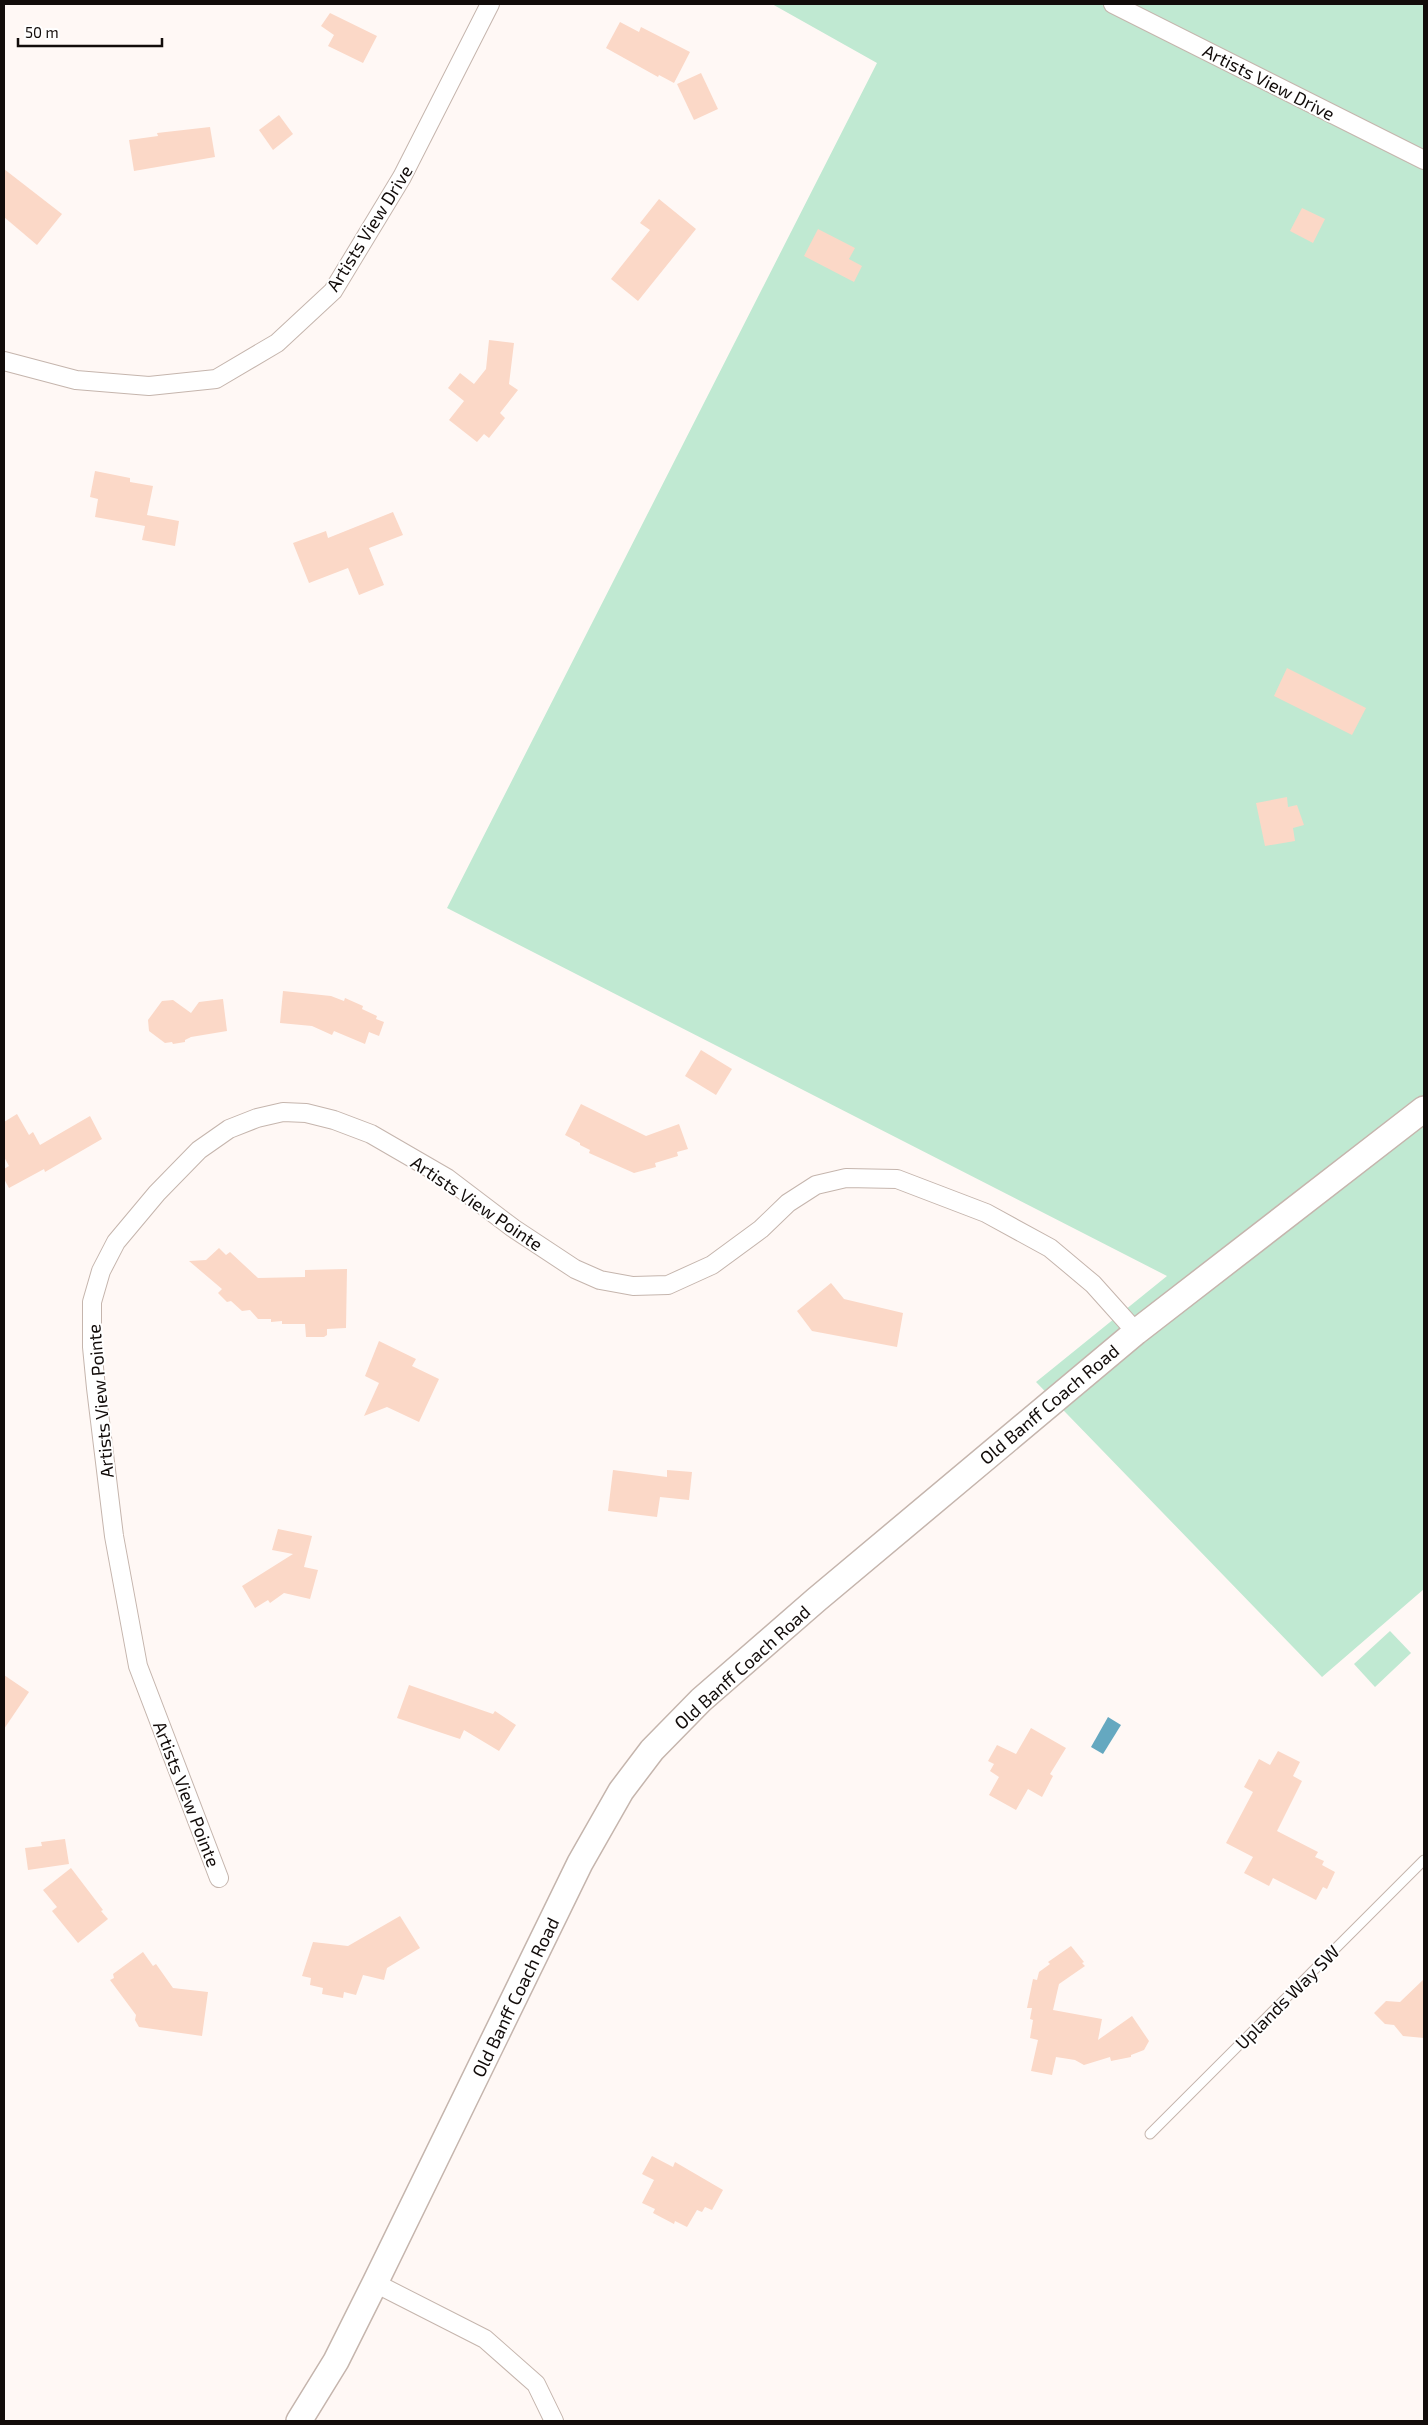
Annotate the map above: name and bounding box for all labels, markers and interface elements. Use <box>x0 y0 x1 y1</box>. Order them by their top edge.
scale bar <box>18 15 161 47</box>
text: 50 m <box>25 23 59 41</box>
street label: Artists View Drive <box>1200 39 1338 125</box>
street label: Artists View Drive <box>321 161 417 295</box>
street label: Artists View Pointe <box>407 1151 547 1255</box>
street label: Artists View Pointe <box>82 1323 118 1479</box>
street label: Old Banff Coach Road <box>975 1339 1123 1469</box>
street label: Old Banff Coach Road <box>670 1600 814 1734</box>
street label: Artists View Pointe <box>149 1718 225 1870</box>
street label: Old Banff Coach Road <box>467 1913 563 2081</box>
street label: Uplands Way SW <box>1230 1940 1344 2054</box>

